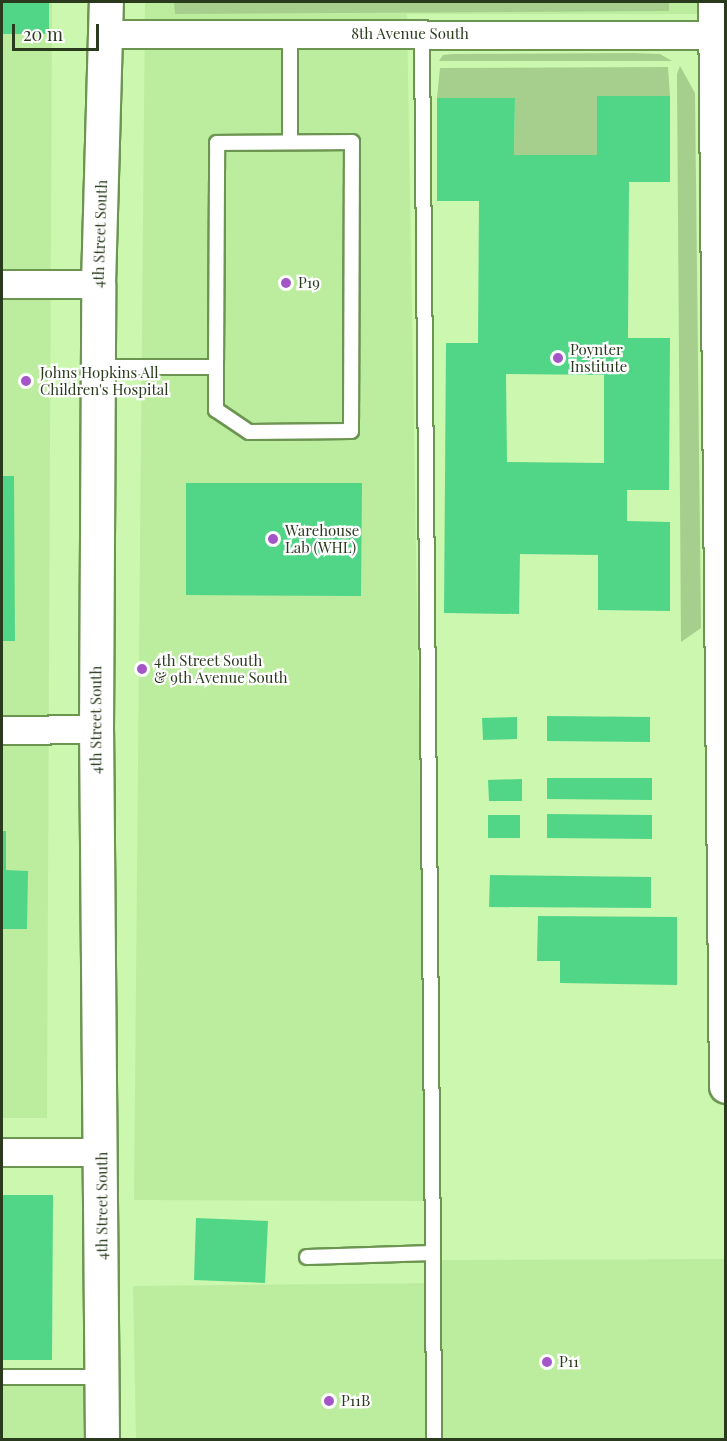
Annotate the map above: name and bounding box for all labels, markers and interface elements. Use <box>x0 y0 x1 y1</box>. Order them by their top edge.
scale bar <box>15 12 102 50</box>
text: 20 m <box>23 22 63 46</box>
street label: 8th Avenue South <box>351 25 469 43</box>
street label: 4th Street South <box>89 179 111 289</box>
place label: P19 <box>298 274 320 292</box>
marker: P19 <box>279 276 293 290</box>
place label: Poynter Institute <box>570 340 627 375</box>
marker: Poynter Institute <box>551 351 565 365</box>
place label: Johns Hopkins All Children's Hospital <box>40 363 168 398</box>
marker: Johns Hopkins All Children's Hospital <box>17 372 35 390</box>
place label: Warehouse Lab (WHL) <box>285 521 359 556</box>
marker: Warehouse Lab (WHL) <box>266 532 280 546</box>
place label: 4th Street South & 9th Avenue South <box>154 651 288 686</box>
marker: 4th Street South & 9th Avenue South <box>135 662 149 676</box>
street label: 4th Street South <box>87 666 105 774</box>
street label: 4th Street South <box>93 1152 111 1260</box>
place label: P11 <box>559 1353 579 1371</box>
marker: P11 <box>540 1355 554 1369</box>
place label: P11B <box>341 1392 370 1410</box>
marker: P11B <box>322 1394 336 1408</box>

